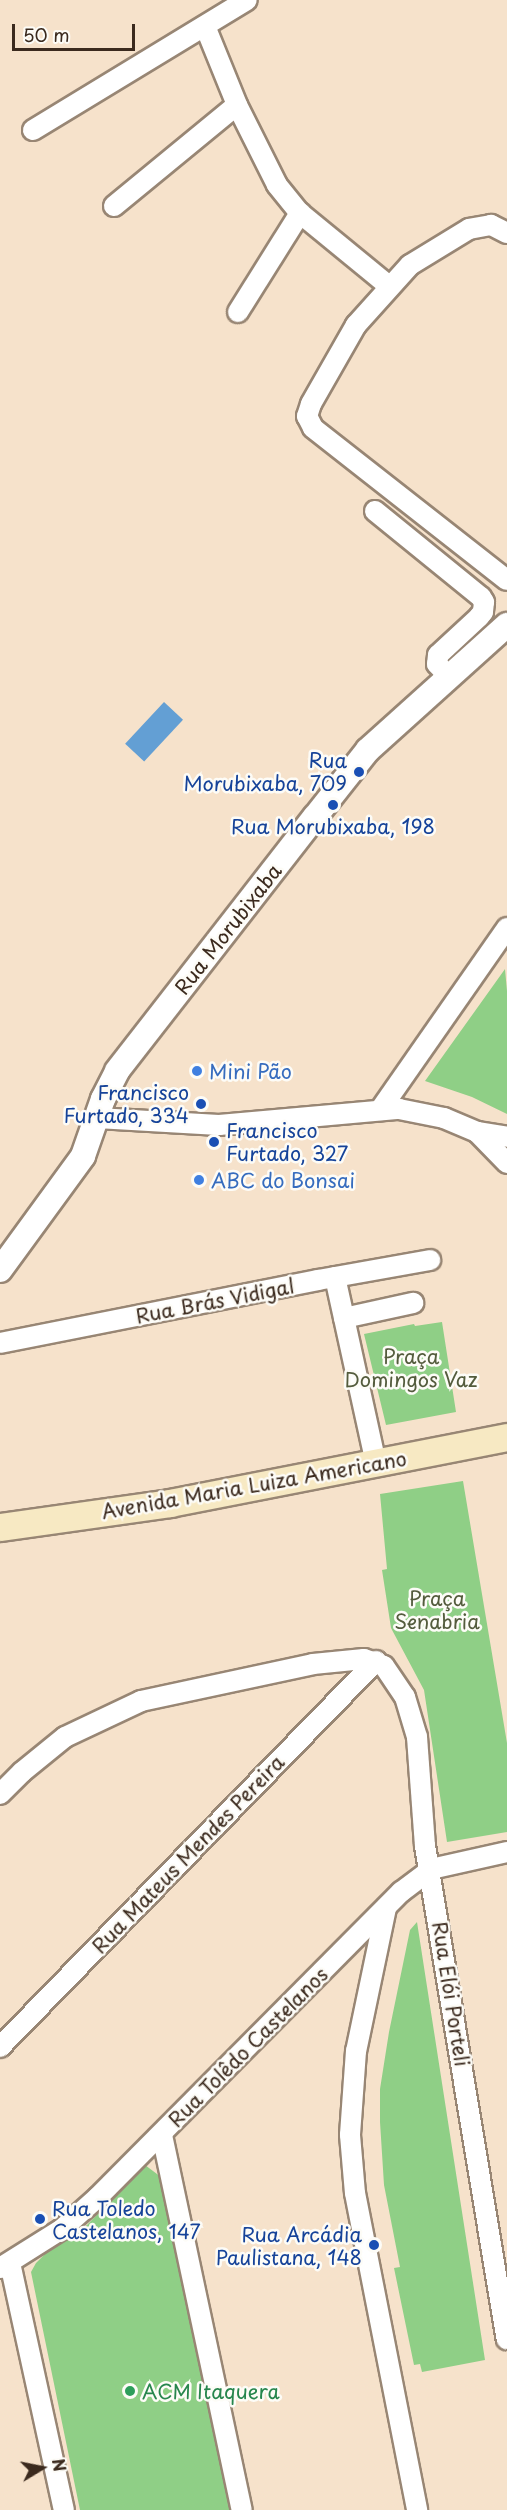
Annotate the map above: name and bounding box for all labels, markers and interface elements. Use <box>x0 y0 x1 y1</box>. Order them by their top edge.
scale bar <box>15 12 138 50</box>
text: 50 m <box>23 21 70 48</box>
place label: Rua Morubixaba, 709 <box>183 748 347 795</box>
marker: Rua Morubixaba, 709 <box>352 765 366 779</box>
marker: Rua Morubixaba, 198 <box>326 798 340 812</box>
place label: Rua Morubixaba, 198 <box>231 814 435 838</box>
street label: Rua Morubixaba <box>169 859 287 999</box>
place label: Mini Pão <box>209 1059 292 1083</box>
marker: Mini Pão <box>190 1064 204 1078</box>
place label: Francisco Furtado, 334 <box>63 1080 189 1127</box>
marker: Francisco Furtado, 334 <box>194 1097 208 1111</box>
place label: Francisco Furtado, 327 <box>226 1118 350 1165</box>
marker: Francisco Furtado, 327 <box>207 1135 221 1149</box>
place label: ABC do Bonsai <box>211 1168 356 1192</box>
marker: ABC do Bonsai <box>192 1173 206 1187</box>
street label: Rua Brás Vidigal <box>133 1274 297 1328</box>
park label: Praça Domingos Vaz <box>344 1345 478 1392</box>
street label: Avenida Maria Luiza Americano <box>101 1447 407 1523</box>
park label: Praça Senabria <box>394 1586 480 1633</box>
street label: Rua Mateus Mendes Pereira <box>87 1750 289 1958</box>
street label: Rua Elói Porteli <box>428 1919 474 2069</box>
street label: Rua Tolêdo Castelanos <box>163 1962 333 2132</box>
place label: Rua Toledo Castelanos, 147 <box>52 2196 202 2243</box>
marker: Rua Toledo Castelanos, 147 <box>33 2212 47 2226</box>
place label: Rua Arcádia Paulistana, 148 <box>215 2222 362 2269</box>
marker: Rua Arcádia Paulistana, 148 <box>367 2238 381 2252</box>
place label: ACM Itaquera <box>142 2379 279 2403</box>
marker: ACM Itaquera <box>123 2384 137 2398</box>
north arrow <box>12 2438 72 2498</box>
text: N <box>47 2457 73 2473</box>

